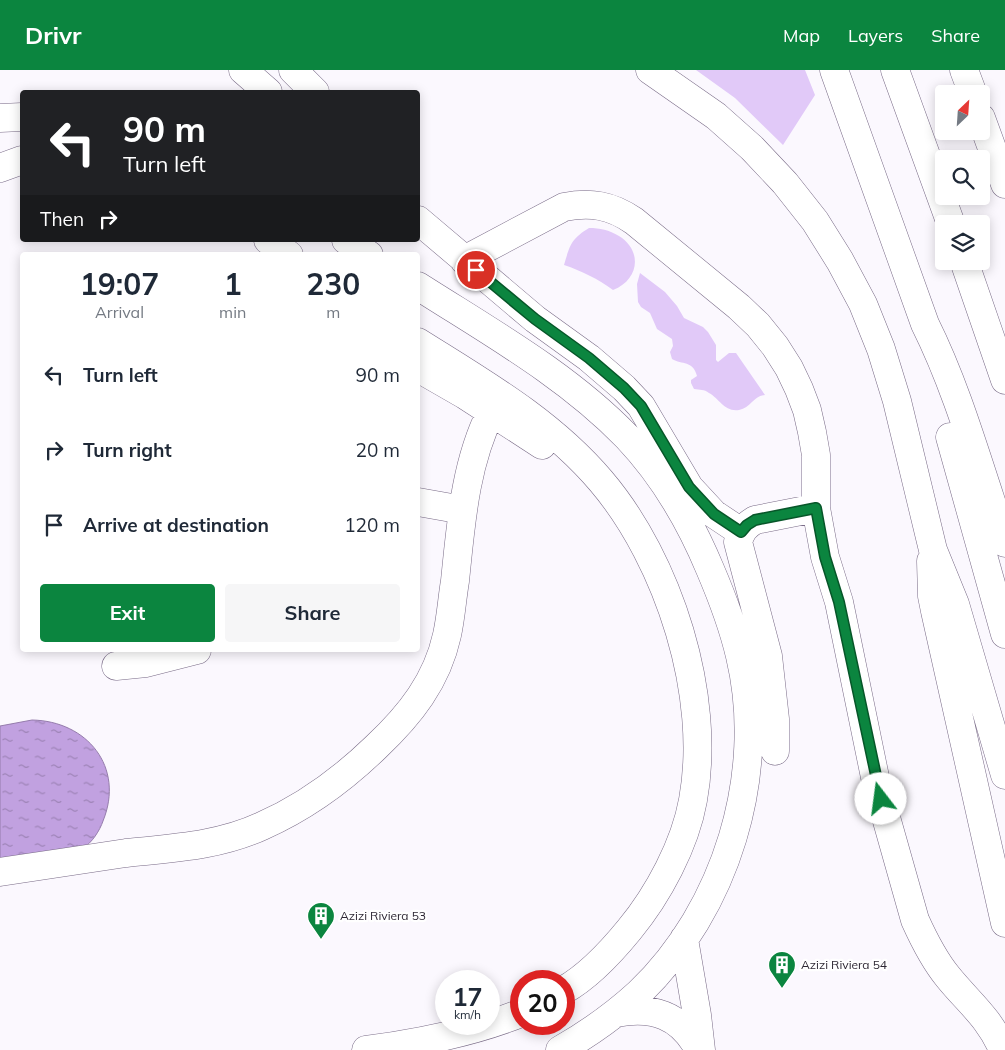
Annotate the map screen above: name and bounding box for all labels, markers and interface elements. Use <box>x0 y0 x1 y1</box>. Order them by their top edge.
text: Drivr <box>25 20 81 50</box>
text: Map <box>783 24 820 47</box>
text: Layers <box>848 24 903 47</box>
text: Share <box>931 24 980 47</box>
north arrow <box>935 85 990 140</box>
map controls <box>935 85 990 270</box>
text: 90 m <box>123 107 206 151</box>
icon: left <box>40 110 105 175</box>
text: Turn left <box>123 150 206 178</box>
button: search <box>935 150 990 205</box>
icon: right <box>94 205 122 233</box>
text: Then <box>40 207 84 231</box>
button: layers <box>935 215 990 270</box>
pin <box>455 249 497 291</box>
icon: arrive <box>462 256 490 284</box>
text: 19:07 <box>80 265 159 303</box>
text: 1 <box>224 265 242 303</box>
text: 230 <box>306 265 360 303</box>
text: Arrival <box>95 302 144 322</box>
text: min <box>219 302 246 322</box>
text: m <box>326 302 340 322</box>
icon: left <box>40 361 68 389</box>
text: Turn left <box>83 363 158 387</box>
text: 90 m <box>356 363 400 387</box>
icon: right <box>40 436 68 464</box>
text: Turn right <box>83 438 172 462</box>
text: 20 m <box>356 438 400 462</box>
icon: arrive <box>40 511 68 539</box>
text: Arrive at destination <box>83 513 269 537</box>
text: 120 m <box>344 513 400 537</box>
button: Exit <box>40 584 215 642</box>
button: Share <box>225 584 400 642</box>
position arrow <box>854 772 906 824</box>
building icon: Azizi Riviera 53 <box>306 901 336 940</box>
place label: Azizi Riviera 53 <box>340 908 426 923</box>
building icon: Azizi Riviera 54 <box>767 950 797 989</box>
place label: Azizi Riviera 54 <box>801 957 887 972</box>
speed limit sign: 20 <box>510 970 575 1035</box>
text: 17 <box>452 981 483 1012</box>
text: km/h <box>454 1007 481 1022</box>

